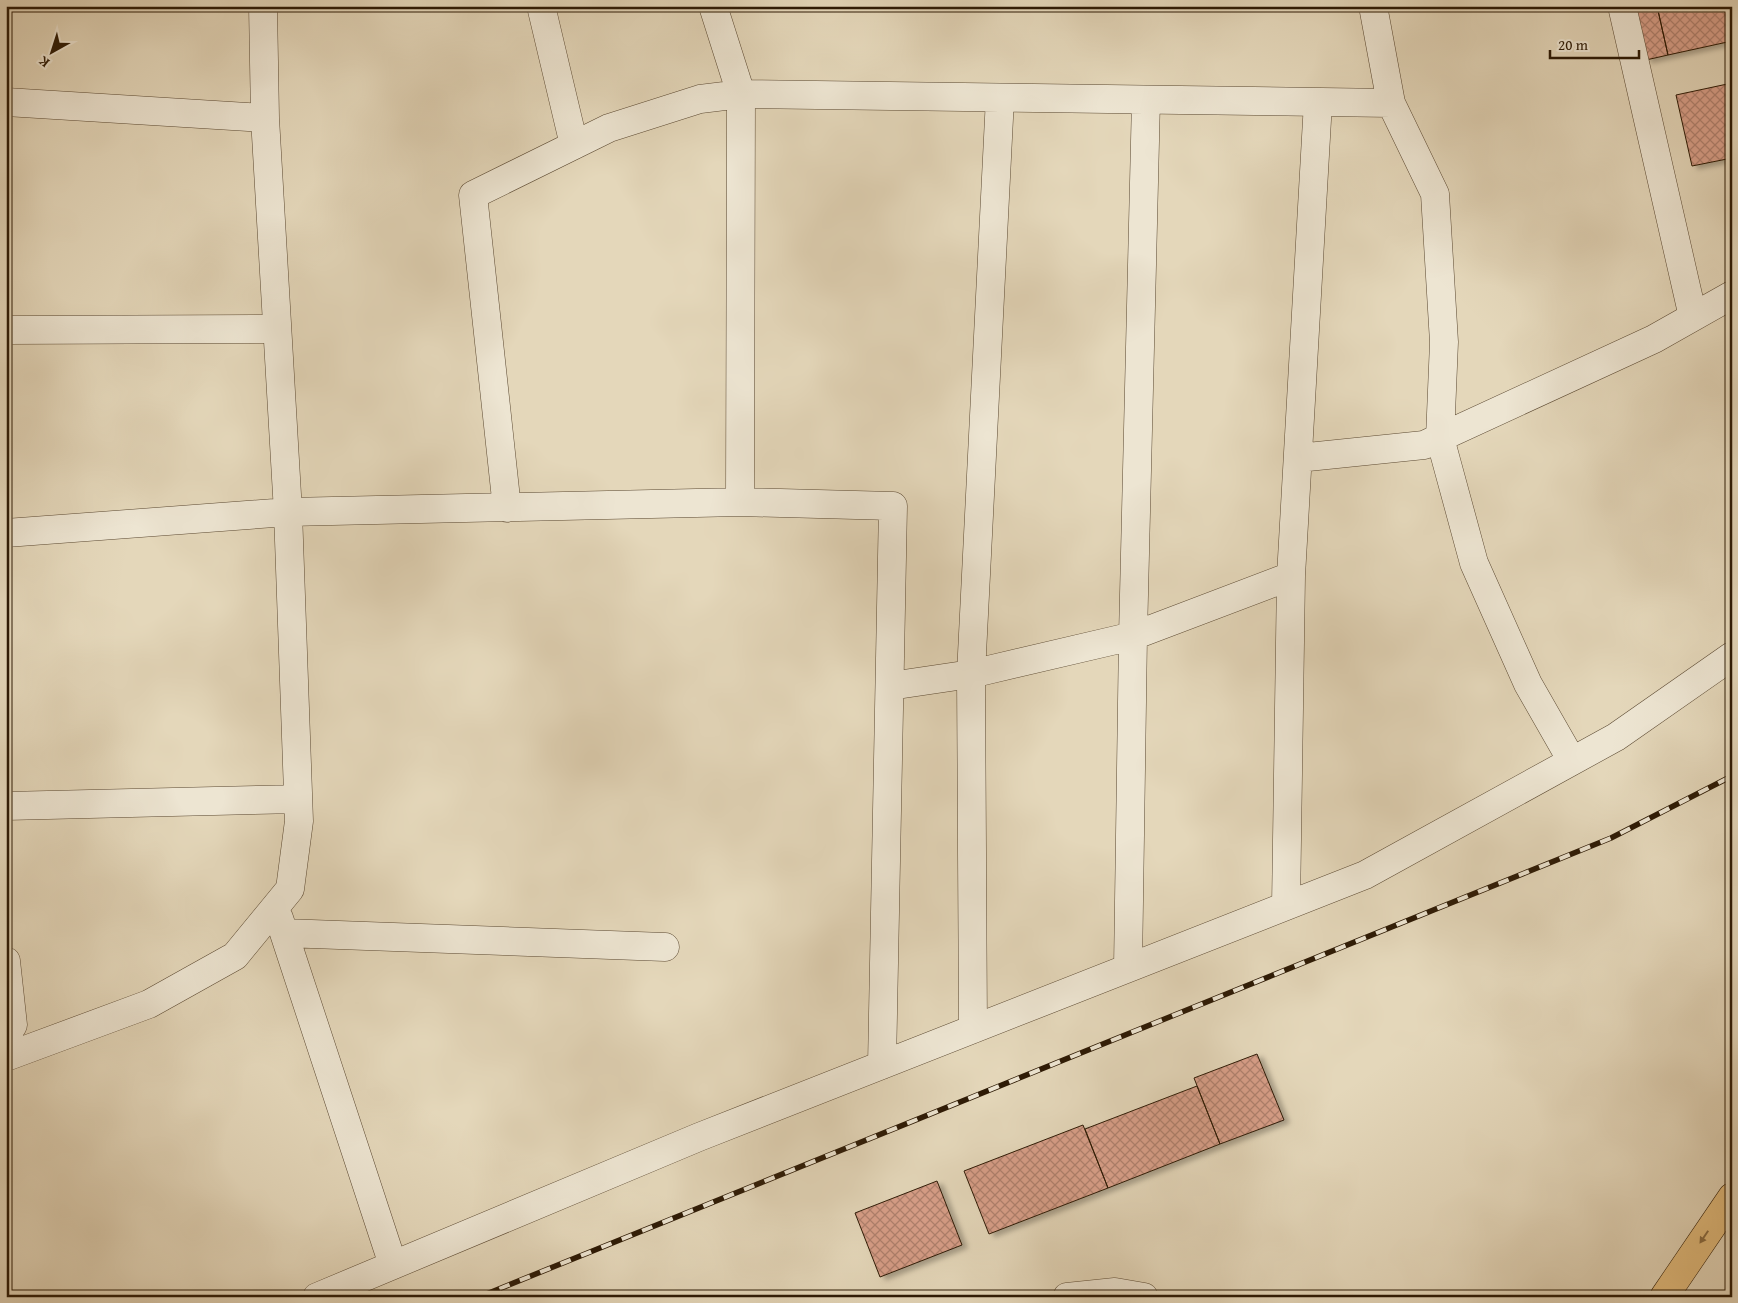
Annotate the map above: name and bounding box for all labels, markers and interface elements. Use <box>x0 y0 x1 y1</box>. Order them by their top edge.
north arrow <box>28 28 78 78</box>
scale bar <box>1550 28 1639 60</box>
text: 20 m <box>1558 34 1589 55</box>
text: K <box>34 51 54 73</box>
one-way arrow <box>1699 1231 1709 1244</box>

